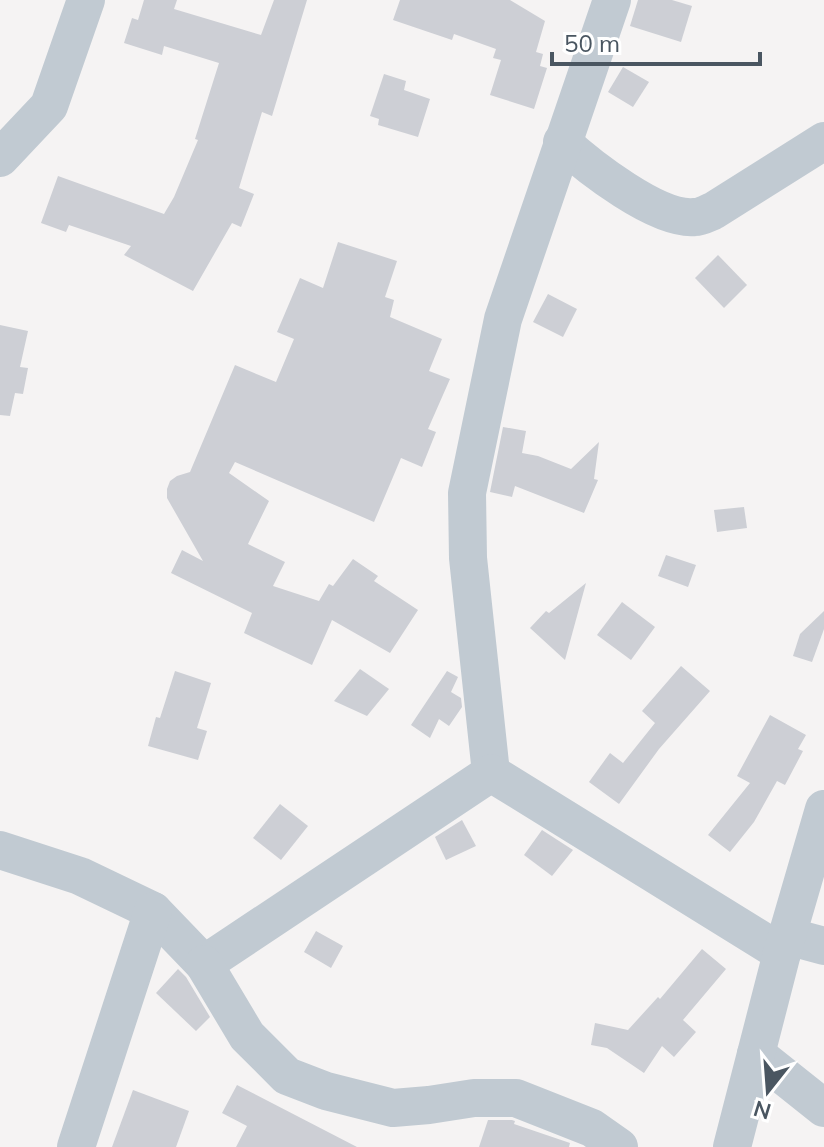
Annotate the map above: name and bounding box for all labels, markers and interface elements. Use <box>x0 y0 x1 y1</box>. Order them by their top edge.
scale bar <box>552 16 760 66</box>
text: 50 m <box>564 28 620 58</box>
north arrow <box>728 1051 808 1131</box>
text: N <box>750 1094 774 1126</box>

